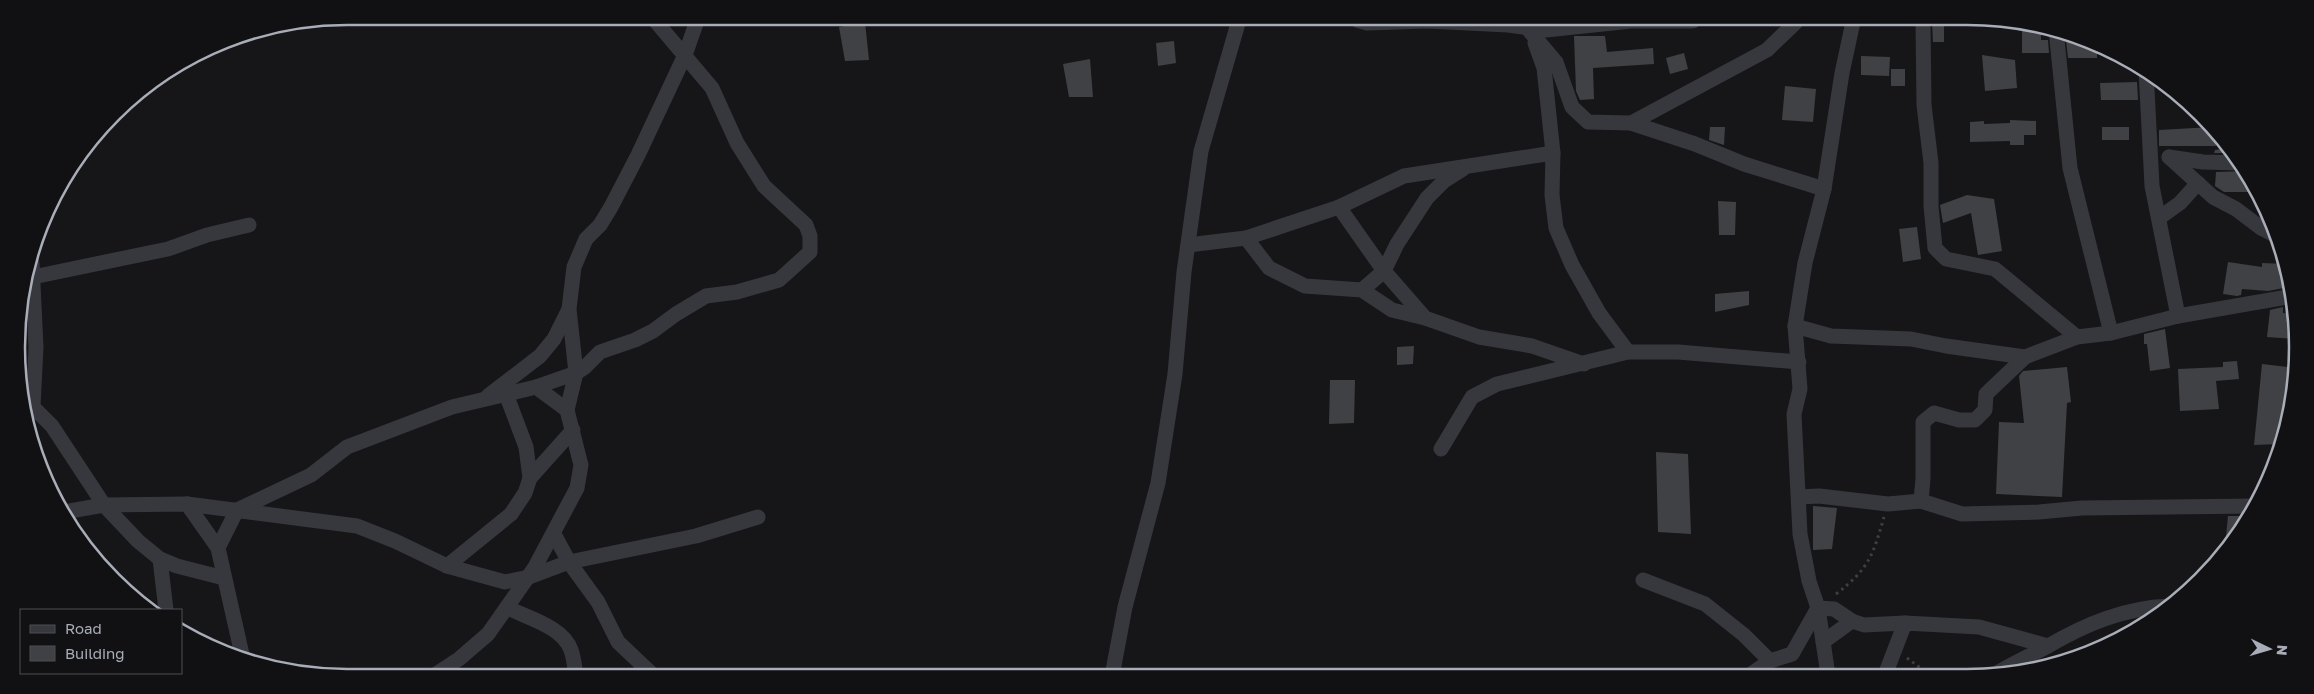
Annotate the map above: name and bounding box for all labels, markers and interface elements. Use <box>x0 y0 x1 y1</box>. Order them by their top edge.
legend <box>20 609 182 674</box>
text: Road <box>65 619 102 637</box>
north arrow <box>2244 624 2294 674</box>
text: Building <box>65 644 125 662</box>
text: N <box>2274 644 2291 656</box>

